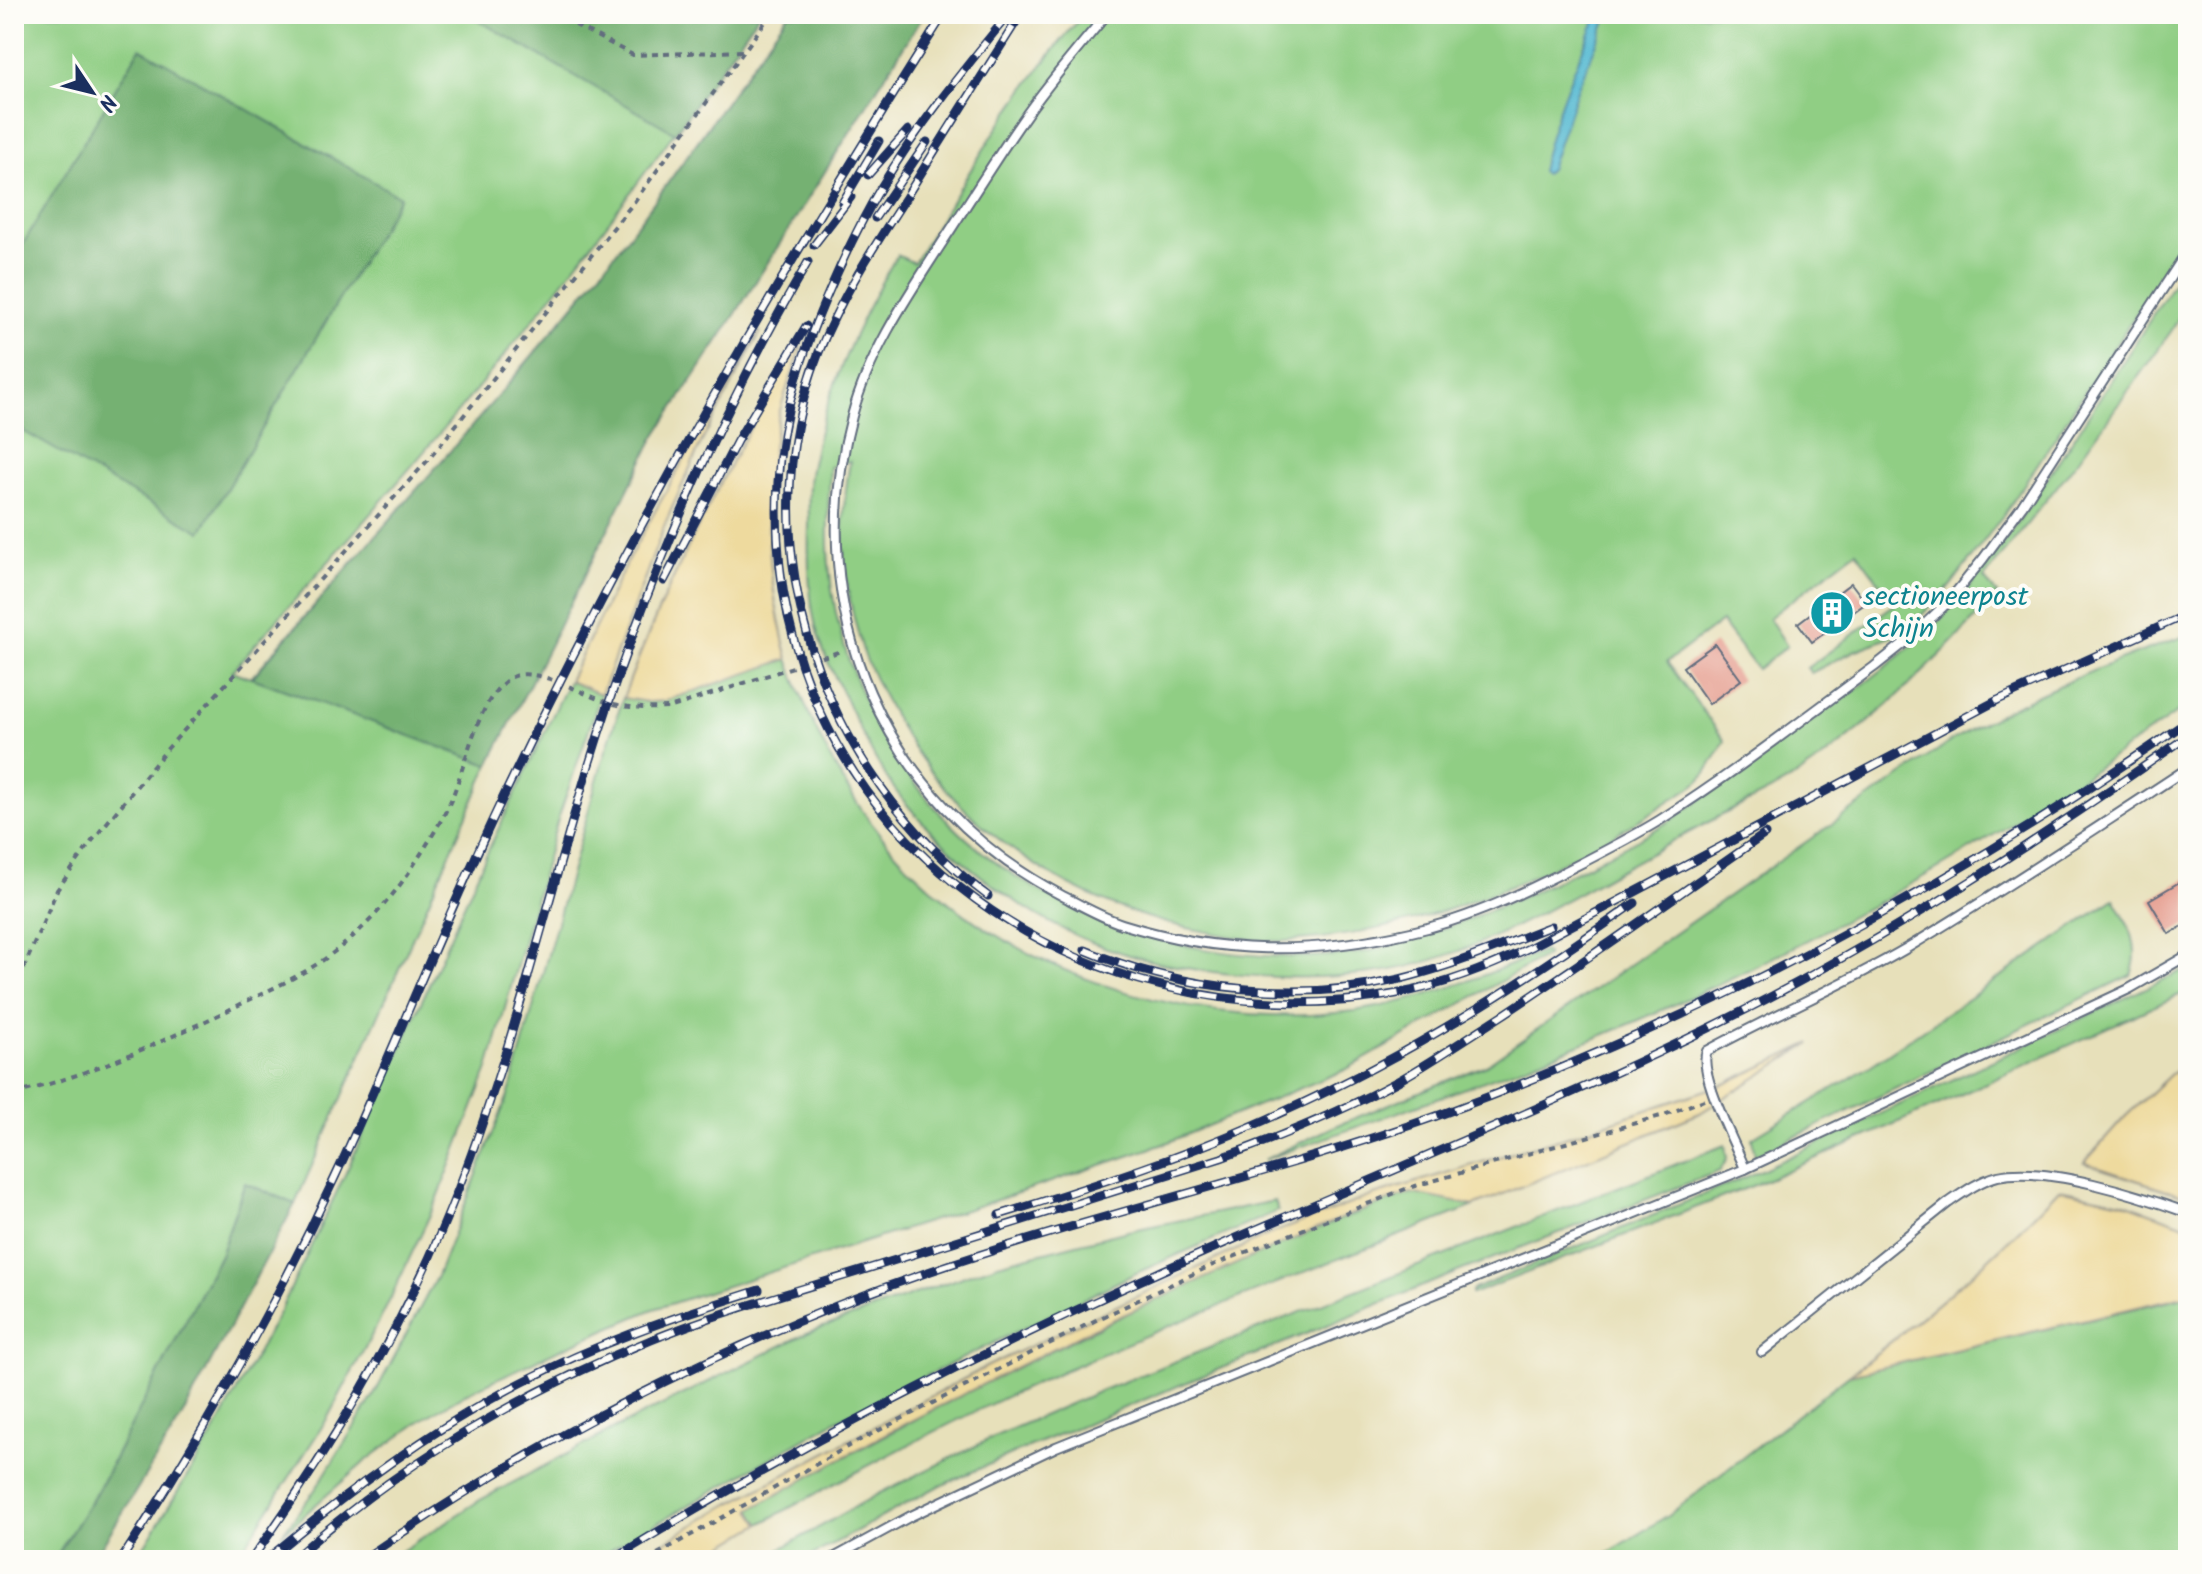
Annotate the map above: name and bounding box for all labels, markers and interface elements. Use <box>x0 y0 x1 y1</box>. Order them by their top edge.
north arrow <box>52 52 132 132</box>
text: N <box>88 86 125 118</box>
place label: sectioneerpost Schijn <box>1863 575 2030 652</box>
building icon: sectioneerpost Schijn <box>1808 589 1856 637</box>

